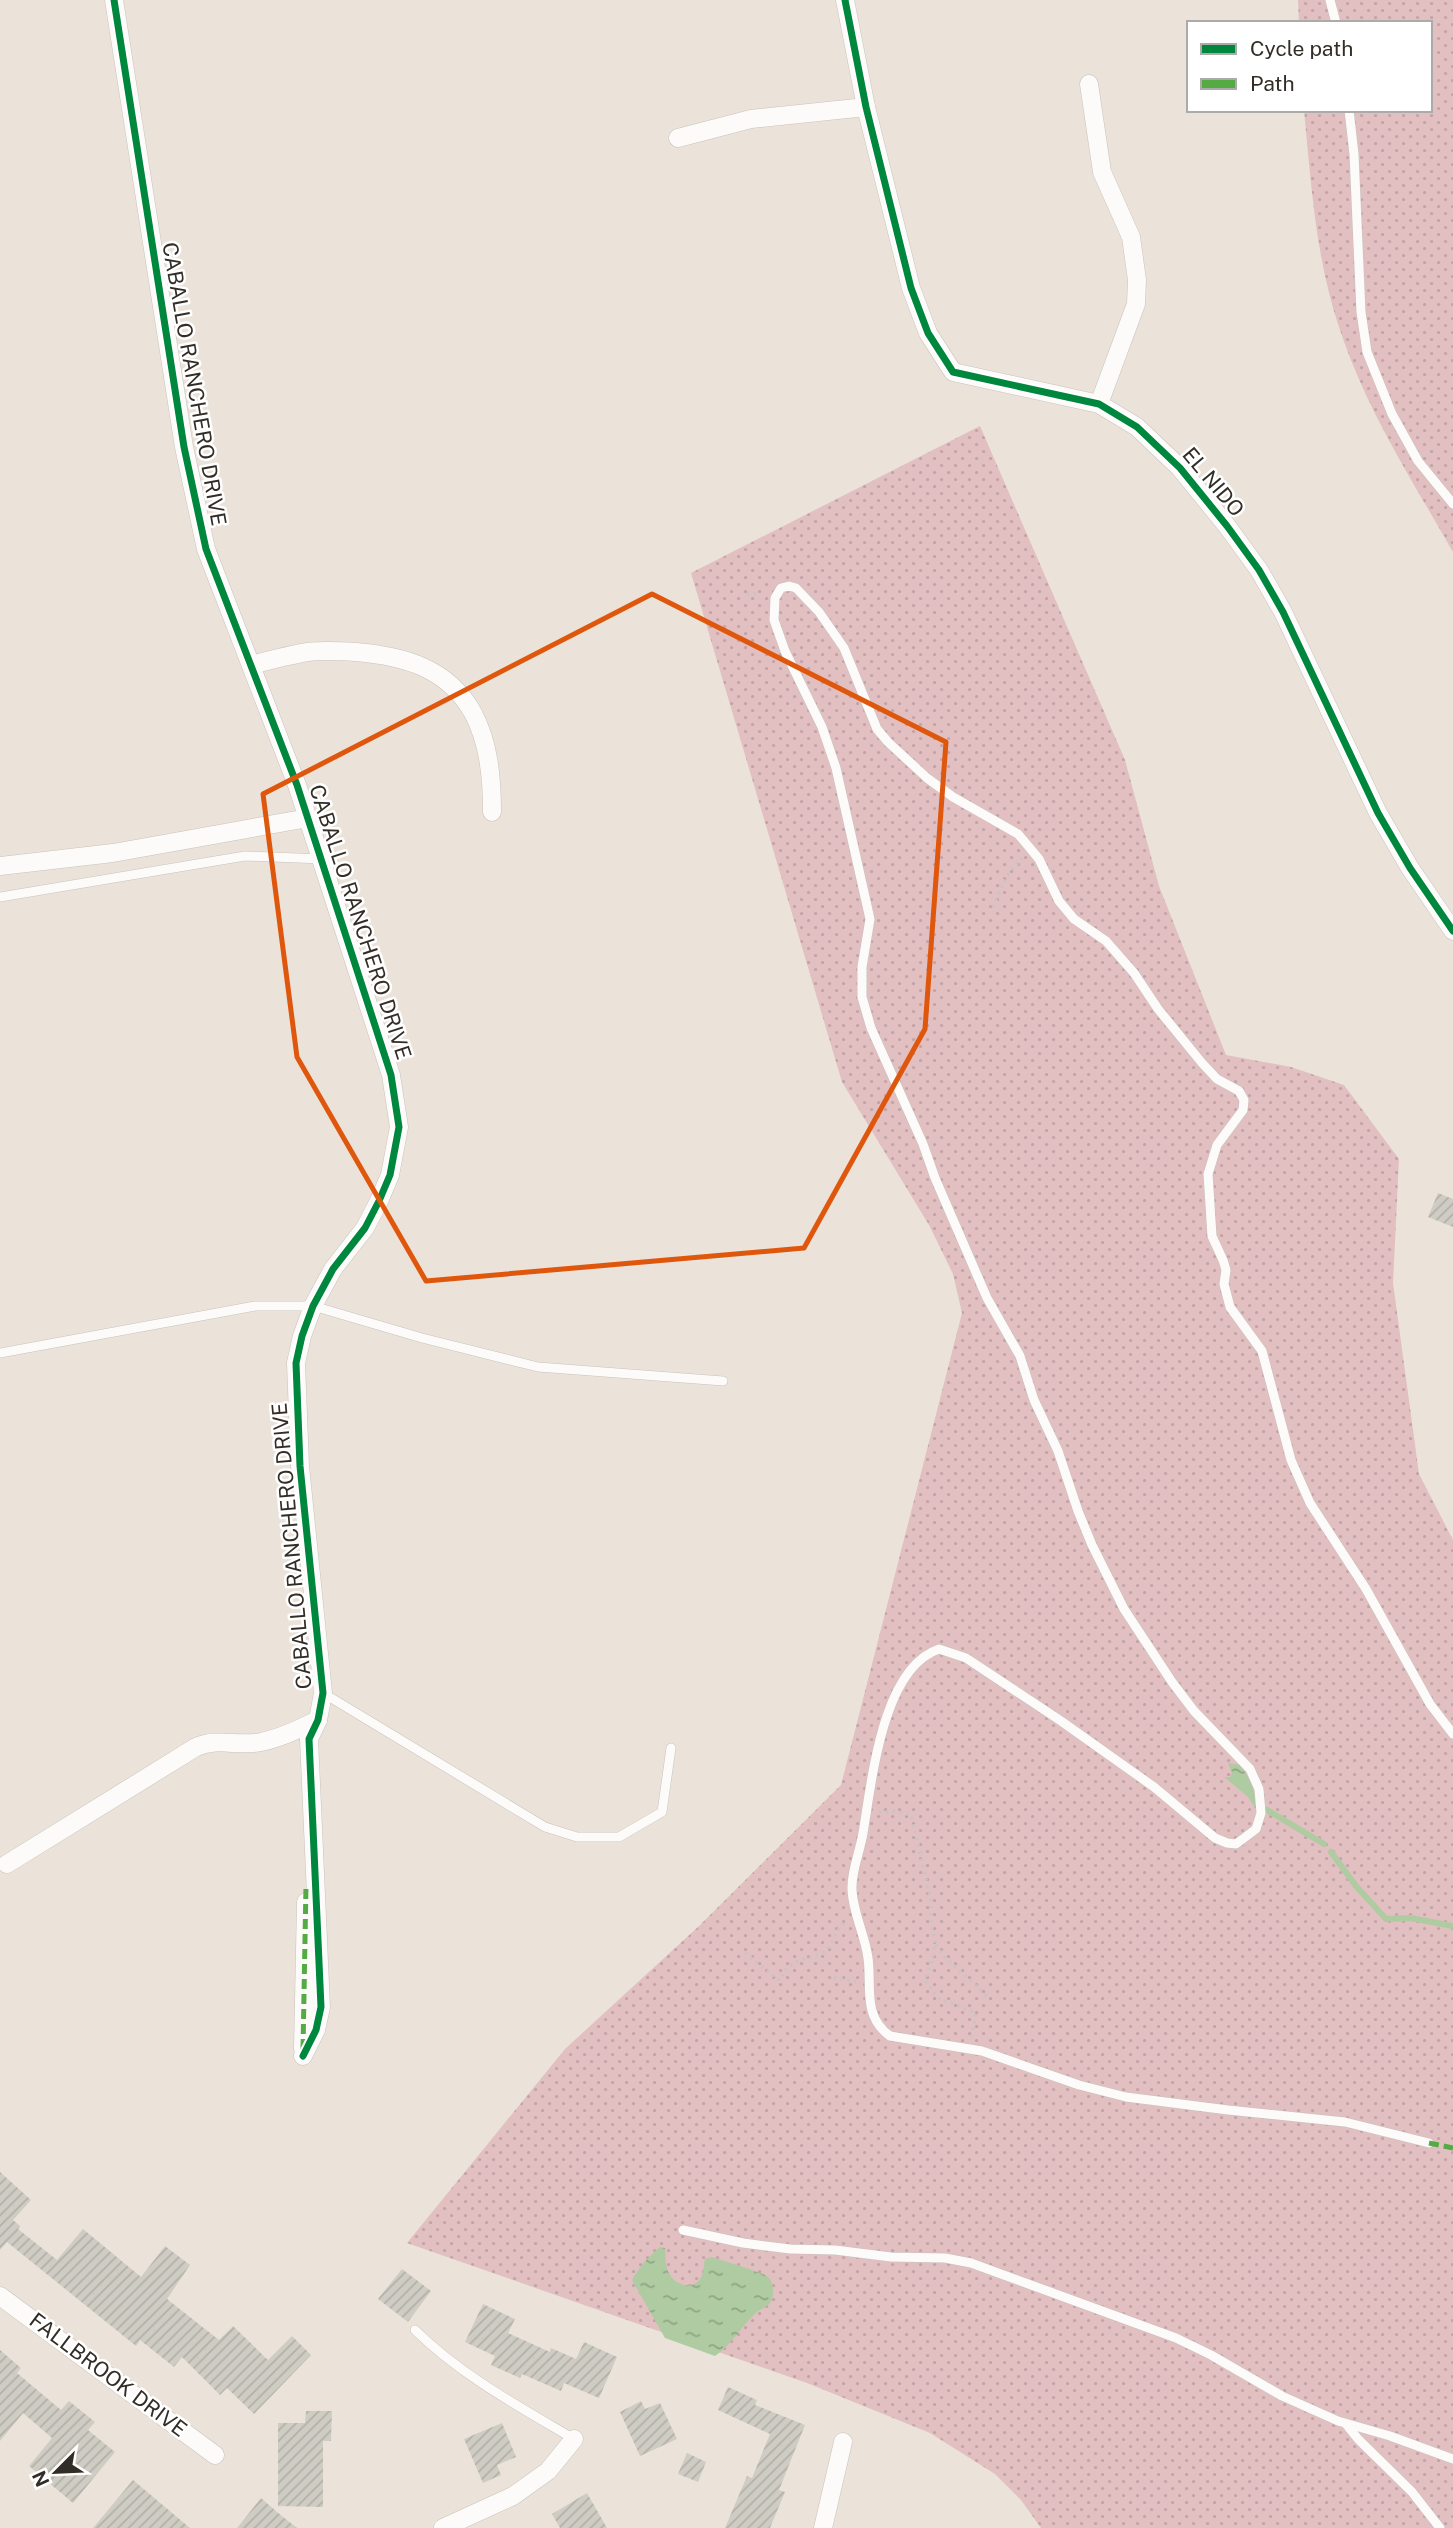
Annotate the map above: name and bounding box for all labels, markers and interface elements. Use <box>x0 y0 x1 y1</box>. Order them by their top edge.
legend <box>1187 21 1432 112</box>
text: Cycle path <box>1250 36 1353 61</box>
text: Path <box>1250 71 1295 96</box>
street label: CABALLO RANCHERO DRIVE <box>157 240 232 528</box>
street label: EL NIDO <box>1177 442 1249 521</box>
street label: CABALLO RANCHERO DRIVE <box>304 781 417 1062</box>
street label: CABALLO RANCHERO DRIVE <box>267 1402 316 1690</box>
street label: FALLBROOK DRIVE <box>25 2307 192 2442</box>
north arrow <box>21 2437 91 2507</box>
text: N <box>27 2468 54 2490</box>

